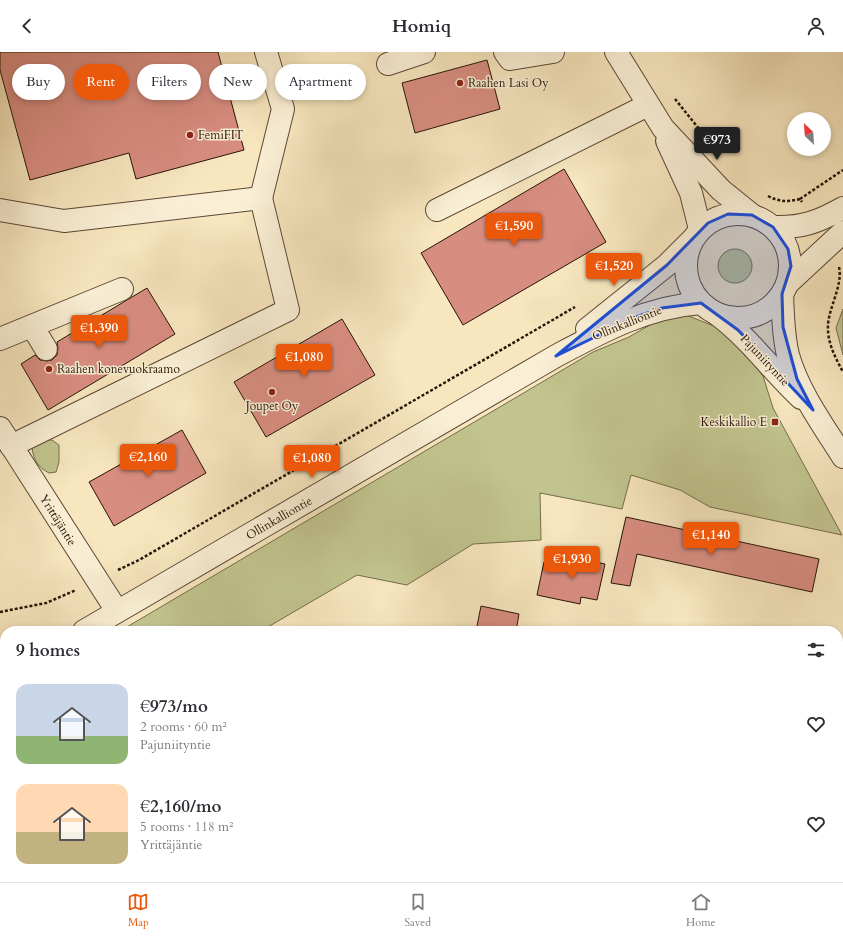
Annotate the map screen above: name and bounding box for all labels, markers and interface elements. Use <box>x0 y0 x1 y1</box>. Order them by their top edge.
text: Homiq <box>392 14 451 39</box>
icon: back <box>16 15 38 37</box>
icon: person <box>805 15 827 37</box>
chip: Buy <box>12 64 65 100</box>
chip: Rent <box>73 64 129 100</box>
chip: Filters <box>137 64 201 100</box>
chip: New <box>209 64 267 100</box>
chip: Apartment <box>275 64 366 100</box>
place label: Raahen Lasi Oy <box>468 75 549 91</box>
marker: Raahen Lasi Oy <box>455 78 465 88</box>
north arrow <box>787 112 831 156</box>
map controls <box>787 112 831 156</box>
place label: FemiFIT <box>198 127 244 143</box>
pin: €973 <box>693 127 741 161</box>
marker: FemiFIT <box>185 130 195 140</box>
text: €973 <box>703 131 731 149</box>
pin: €1,590 <box>481 213 547 247</box>
text: €1,590 <box>495 217 533 235</box>
pin: €1,520 <box>581 253 647 287</box>
text: €1,520 <box>595 257 633 275</box>
street label: Ollinkalliontie <box>590 302 664 344</box>
pin: €1,390 <box>66 315 132 349</box>
text: €1,390 <box>80 319 118 337</box>
street label: Pajuniityntie <box>737 331 793 389</box>
pin: €1,080 <box>271 344 337 378</box>
text: €1,080 <box>285 348 323 366</box>
place label: Raahen konevuokraamo <box>57 361 180 377</box>
marker: Raahen konevuokraamo <box>44 364 54 374</box>
marker: Joupet Oy <box>267 387 277 397</box>
place label: Joupet Oy <box>244 398 299 414</box>
place label: Keskikallio E <box>701 414 767 430</box>
marker: Keskikallio E <box>770 417 780 427</box>
pin: €2,160 <box>115 444 181 478</box>
pin: €1,080 <box>279 445 345 479</box>
text: €2,160 <box>129 448 167 466</box>
text: €1,080 <box>293 449 331 467</box>
street label: Yrittäjäntie <box>36 491 80 549</box>
street label: Ollinkalliontie <box>243 493 315 543</box>
pin: €1,140 <box>678 522 744 556</box>
text: €1,140 <box>692 526 730 544</box>
pin: €1,930 <box>539 546 605 580</box>
text: €1,930 <box>553 550 591 568</box>
text: 9 homes <box>16 639 80 662</box>
icon: filters <box>805 639 827 661</box>
text: €973/mo <box>140 695 208 718</box>
icon: home <box>48 700 96 748</box>
icon: heart <box>805 713 827 735</box>
text: 2 rooms · 60 m² <box>140 718 227 736</box>
text: Pajuniityntie <box>140 736 211 754</box>
text: €2,160/mo <box>140 795 222 818</box>
icon: home <box>48 800 96 848</box>
icon: heart <box>805 813 827 835</box>
text: 5 rooms · 118 m² <box>140 818 233 836</box>
text: Yrittäjäntie <box>140 836 202 854</box>
tab: Map <box>127 891 149 930</box>
tab: Saved <box>404 891 431 930</box>
tab: Home <box>686 891 716 930</box>

